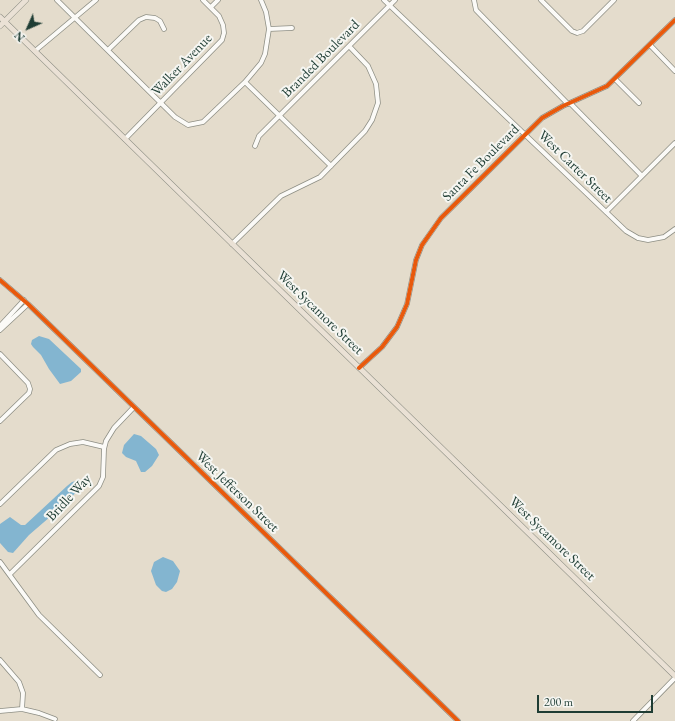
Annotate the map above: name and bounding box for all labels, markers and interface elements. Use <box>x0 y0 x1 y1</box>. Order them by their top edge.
north arrow <box>8 8 48 48</box>
street label: Branded Boulevard <box>279 17 363 101</box>
text: N <box>11 28 28 45</box>
street label: Walker Avenue <box>148 30 216 100</box>
street label: Santa Fe Boulevard <box>439 121 523 205</box>
street label: West Carter Street <box>534 127 616 207</box>
street label: West Sycamore Street <box>273 268 367 358</box>
street label: West Jefferson Street <box>192 448 282 536</box>
street label: Bridle Way <box>43 471 95 525</box>
street label: West Sycamore Street <box>505 494 599 584</box>
scale bar <box>539 687 655 713</box>
text: 200 m <box>544 694 573 710</box>

